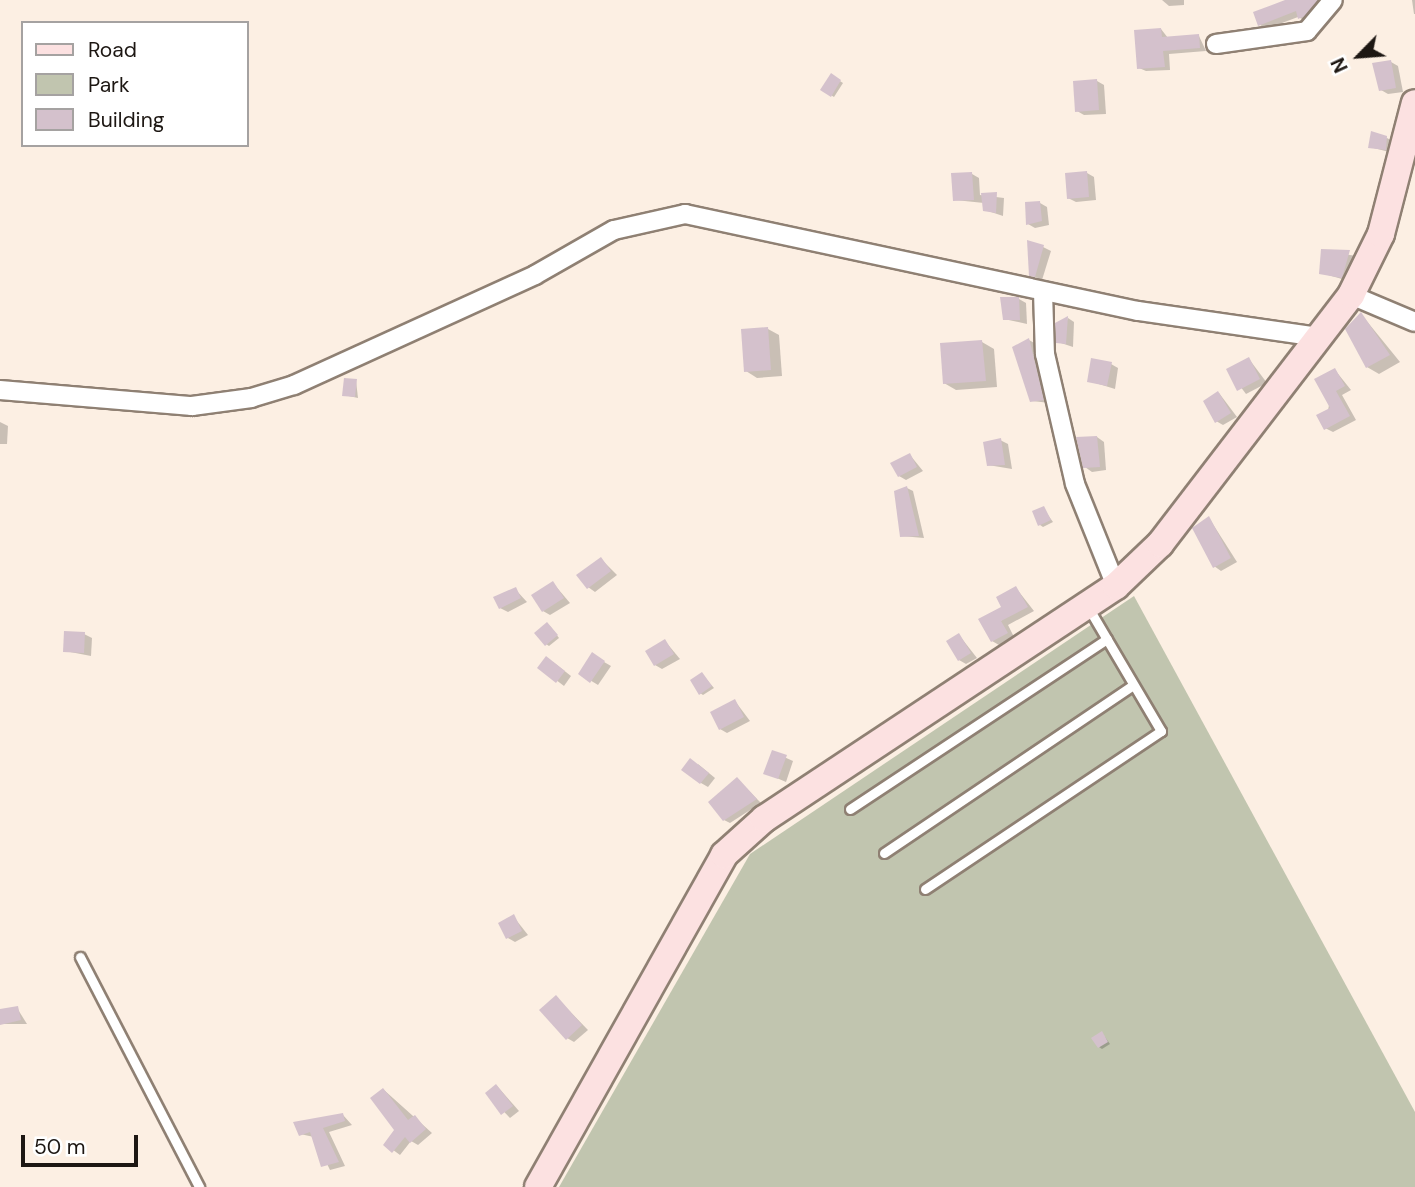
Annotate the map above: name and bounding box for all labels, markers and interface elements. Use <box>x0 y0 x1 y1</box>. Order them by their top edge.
legend <box>21 21 248 147</box>
north arrow <box>1324 21 1394 91</box>
text: Road <box>88 36 137 64</box>
text: N <box>1325 54 1354 77</box>
text: Park <box>88 71 129 99</box>
text: Building <box>88 106 164 134</box>
scale bar <box>24 1120 142 1164</box>
text: 50 m <box>34 1133 85 1161</box>

